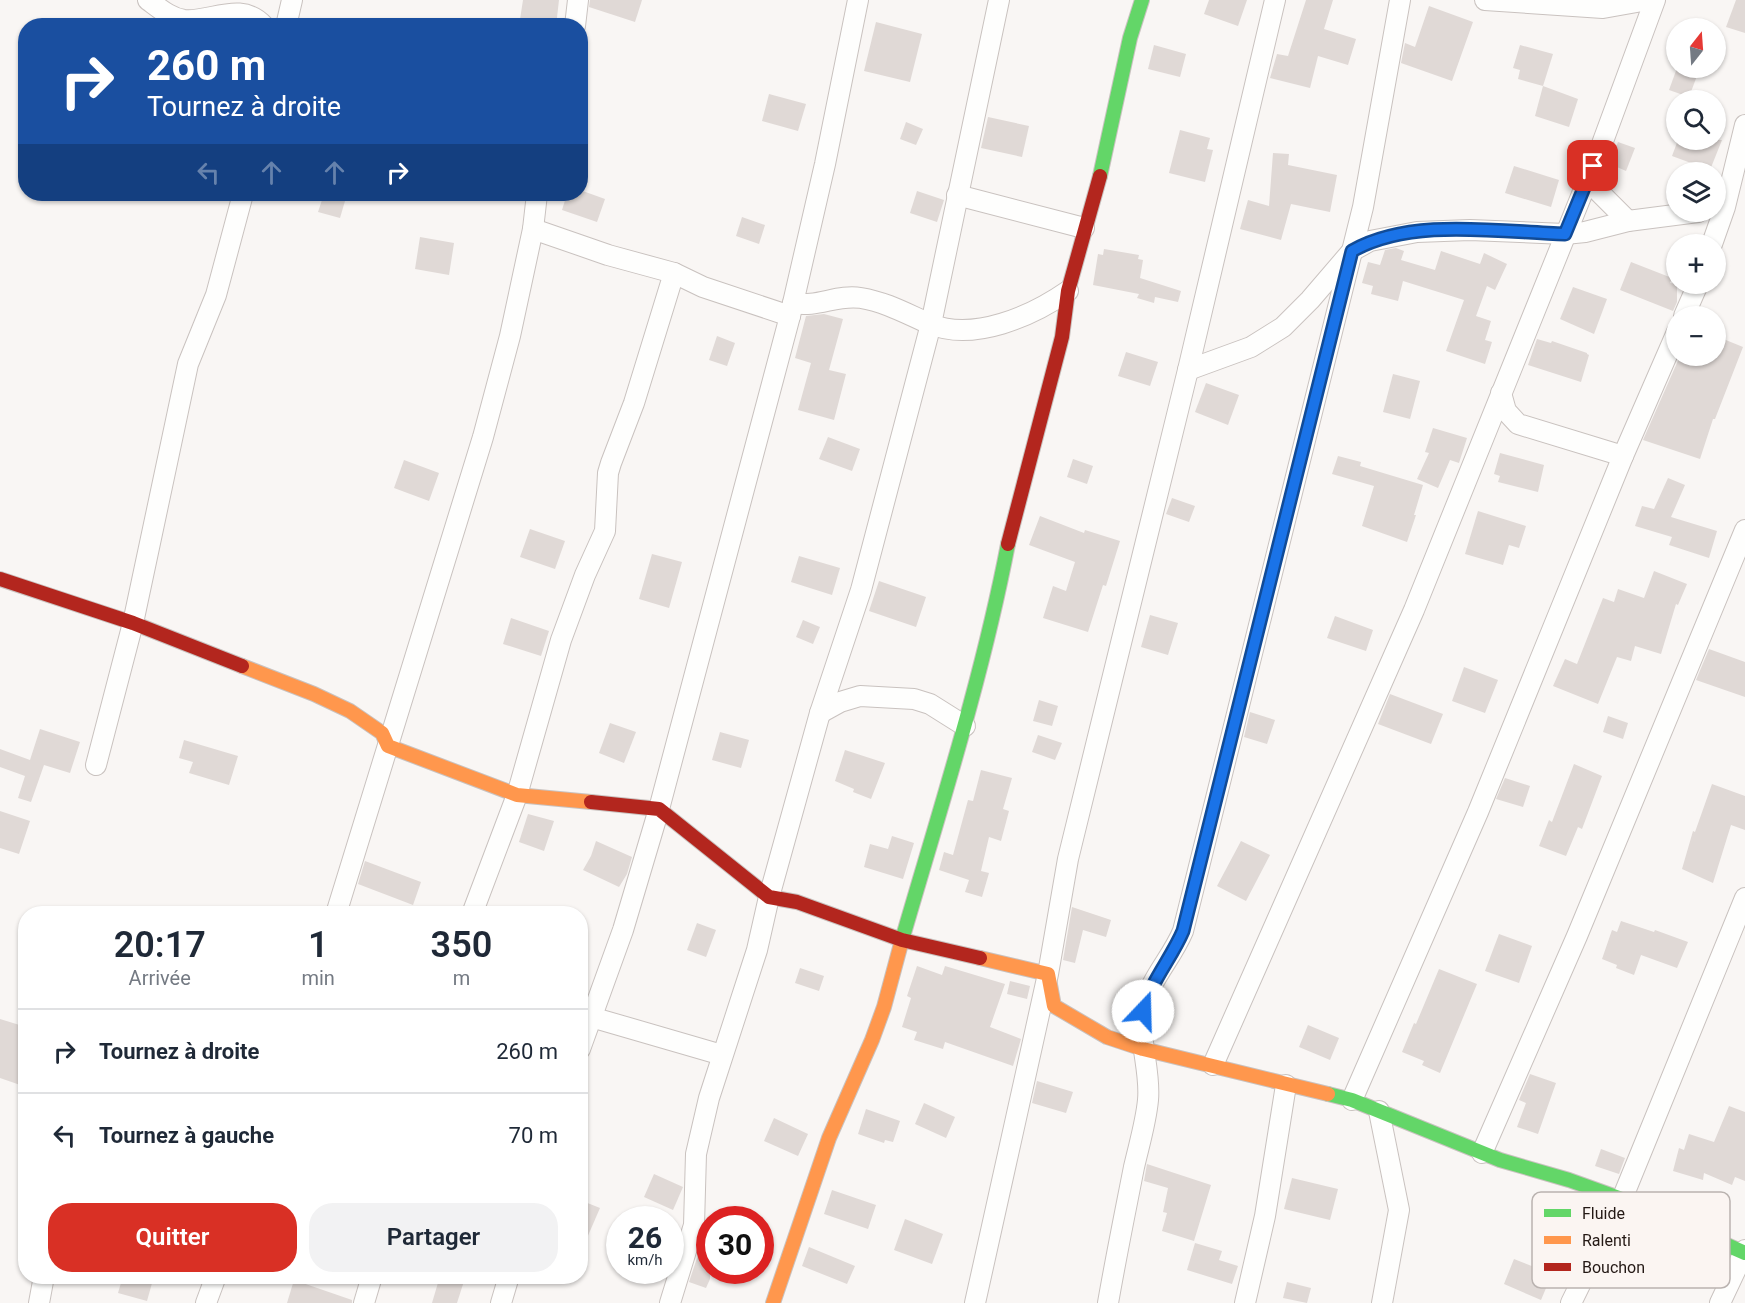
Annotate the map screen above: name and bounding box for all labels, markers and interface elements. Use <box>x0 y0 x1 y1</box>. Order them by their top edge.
north arrow <box>1666 18 1726 78</box>
map controls <box>1666 18 1726 366</box>
text: 260 m <box>147 41 266 90</box>
icon: right <box>48 42 126 120</box>
button: search <box>1666 90 1726 150</box>
text: Tournez à droite <box>147 91 341 123</box>
pin <box>1567 140 1618 191</box>
icon: arrive <box>1576 149 1609 182</box>
icon: left <box>192 156 225 189</box>
icon: ahead <box>255 156 288 189</box>
icon: ahead <box>318 156 351 189</box>
icon: right <box>381 156 414 189</box>
button: layers <box>1666 162 1726 222</box>
button: + <box>1666 234 1726 294</box>
button: − <box>1666 306 1726 366</box>
text: 20:17 <box>114 924 206 966</box>
text: 1 <box>308 924 328 966</box>
text: 350 <box>431 924 492 966</box>
text: Arrivée <box>129 966 191 990</box>
text: min <box>301 966 335 990</box>
text: m <box>453 966 470 990</box>
position arrow <box>1111 979 1175 1043</box>
icon: right <box>48 1035 81 1068</box>
text: Tournez à droite <box>99 1039 259 1064</box>
text: 260 m <box>496 1039 558 1064</box>
icon: left <box>48 1119 81 1152</box>
text: Tournez à gauche <box>99 1123 274 1148</box>
text: 70 m <box>509 1123 558 1148</box>
legend <box>1532 1192 1730 1288</box>
button: Quitter <box>48 1203 297 1272</box>
button: Partager <box>309 1203 558 1272</box>
text: Fluide <box>1582 1204 1625 1223</box>
speed limit sign: 30 <box>696 1206 774 1284</box>
text: 26 <box>628 1220 662 1255</box>
text: Ralenti <box>1582 1231 1631 1250</box>
text: km/h <box>627 1251 663 1269</box>
text: Bouchon <box>1582 1258 1645 1277</box>

